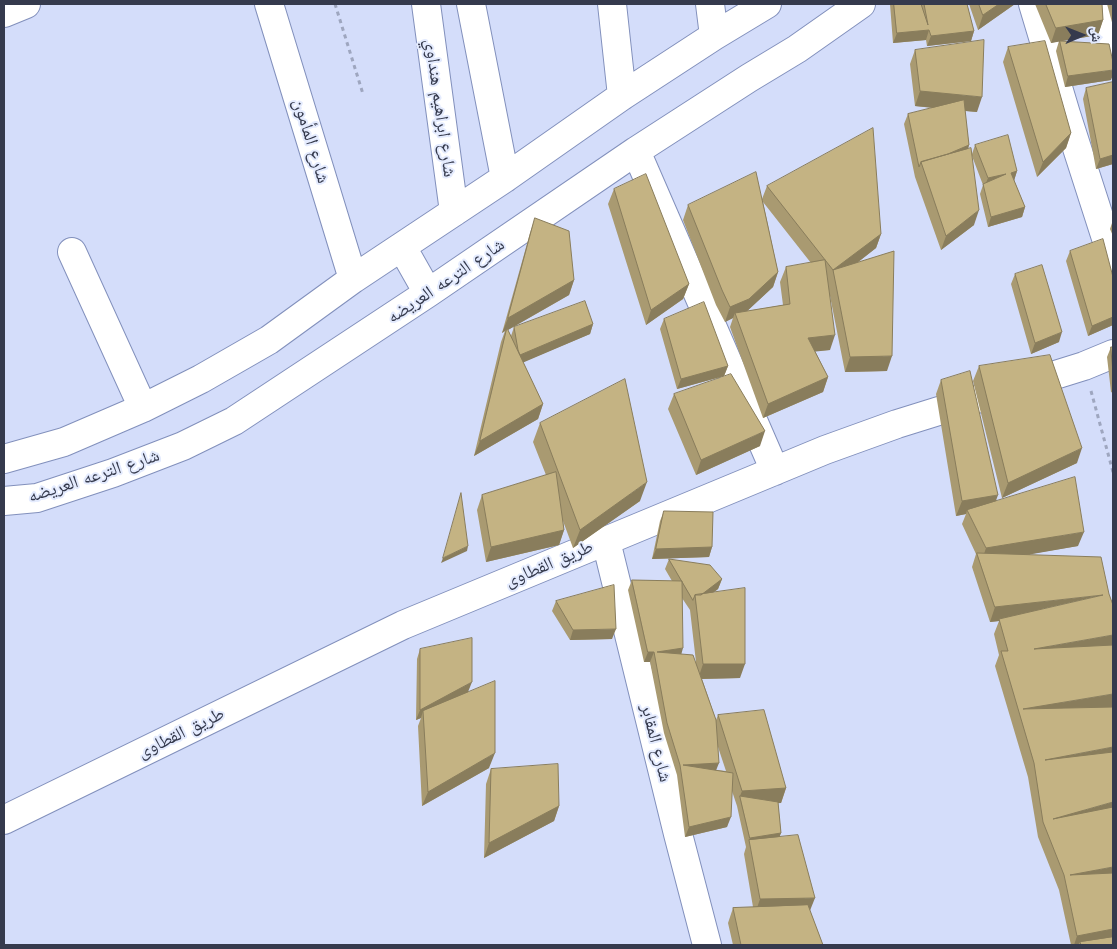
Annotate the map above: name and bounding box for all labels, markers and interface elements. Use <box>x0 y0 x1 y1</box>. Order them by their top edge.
north arrow <box>1057 10 1107 60</box>
text: ش <box>1089 27 1105 42</box>
street label: شارع ابراهيم هنداوي <box>420 38 460 178</box>
street label: شارع المأمون <box>288 96 334 186</box>
street label: شارع الترعه العريضه <box>383 234 509 328</box>
street label: شارع الترعه العريضه <box>26 445 162 507</box>
street label: طريق القطاوى <box>502 536 596 592</box>
street label: شارع المقابر <box>636 702 676 784</box>
street label: طريق القطاوى <box>134 703 228 763</box>

